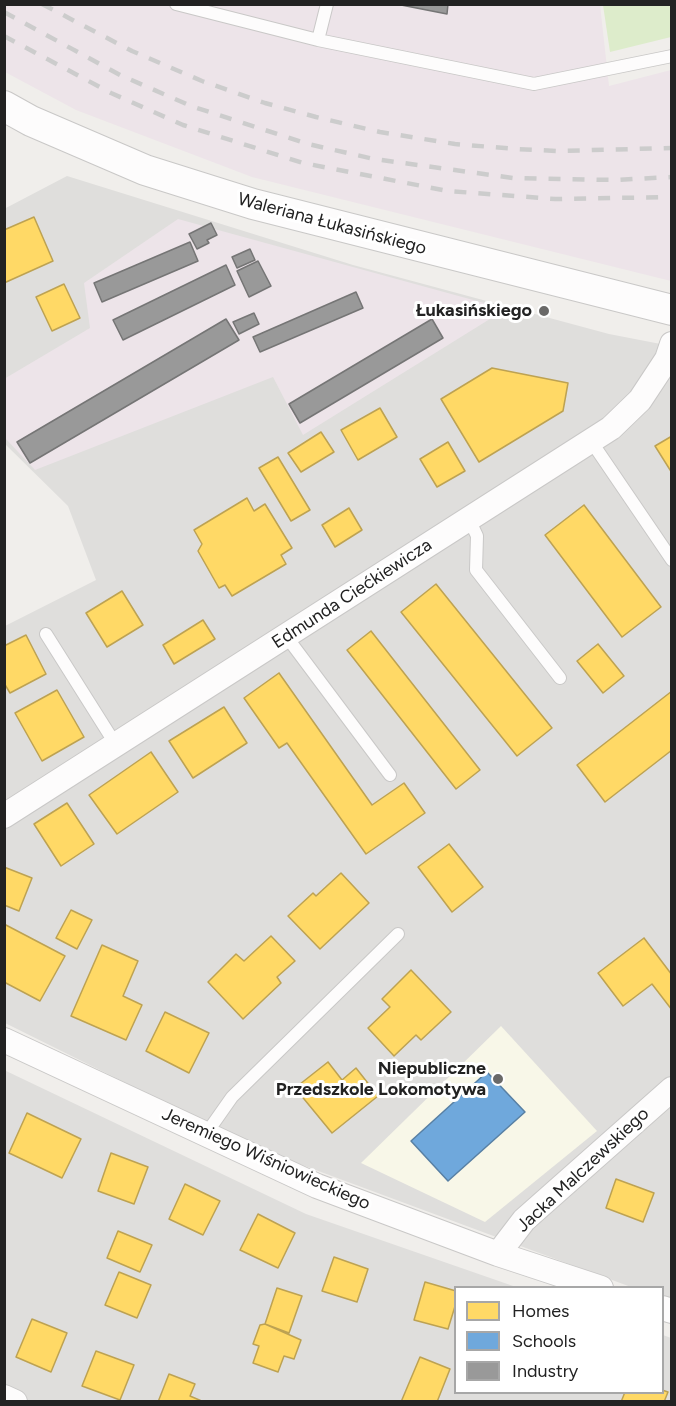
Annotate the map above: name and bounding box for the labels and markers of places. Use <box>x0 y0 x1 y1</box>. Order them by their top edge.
place label: Łukasińskiego <box>416 300 532 322</box>
marker: Łukasińskiego <box>537 304 551 318</box>
place label: Niepubliczne Przedszkole Lokomotywa <box>276 1058 486 1100</box>
marker: Niepubliczne Przedszkole Lokomotywa <box>491 1072 505 1086</box>

